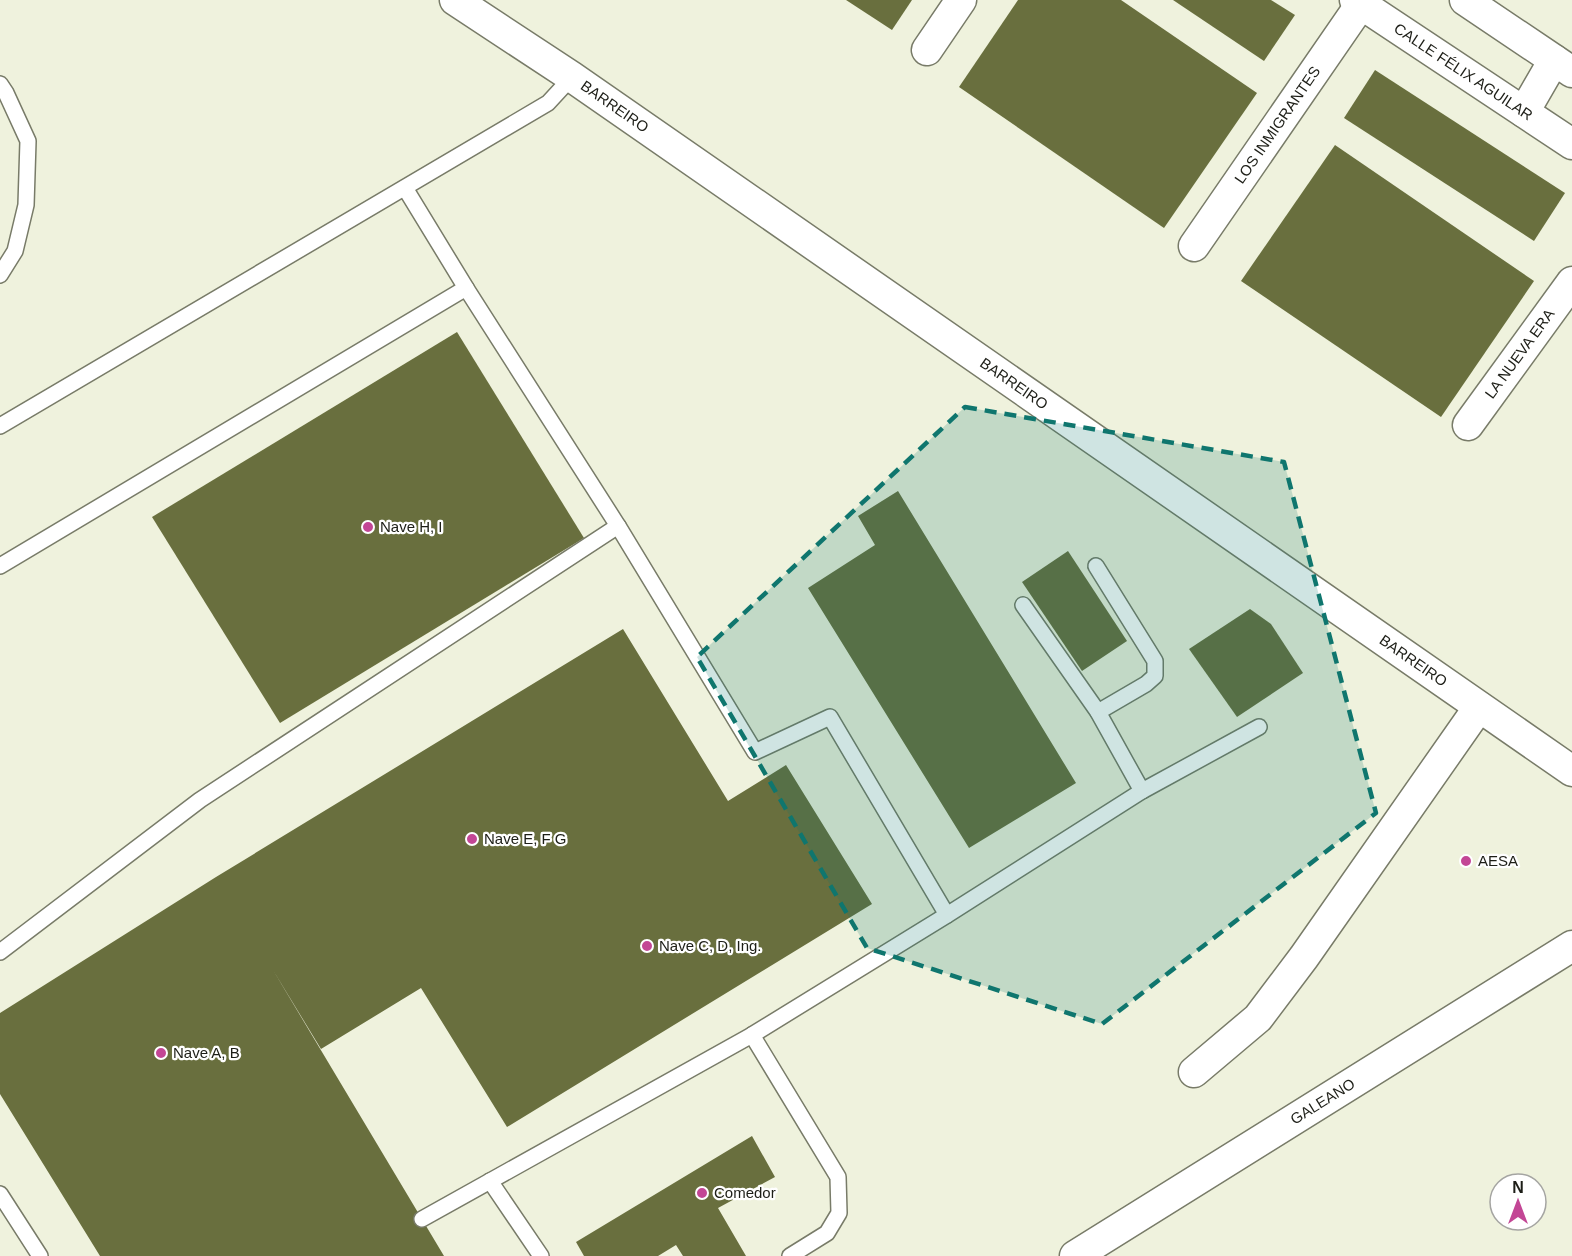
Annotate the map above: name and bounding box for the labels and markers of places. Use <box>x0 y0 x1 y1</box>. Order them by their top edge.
place label: Nave H, I <box>380 518 443 535</box>
marker: Nave H, I <box>361 520 375 534</box>
place label: Nave E, F G <box>484 830 567 847</box>
marker: Nave E, F G <box>465 832 479 846</box>
place label: AESA <box>1478 852 1518 869</box>
marker: AESA <box>1459 854 1473 868</box>
place label: Nave C, D, Ing. <box>659 937 762 954</box>
marker: Nave C, D, Ing. <box>640 939 654 953</box>
place label: Nave A, B <box>173 1044 240 1061</box>
marker: Nave A, B <box>154 1046 168 1060</box>
place label: Comedor <box>714 1184 776 1201</box>
marker: Comedor <box>695 1186 709 1200</box>

